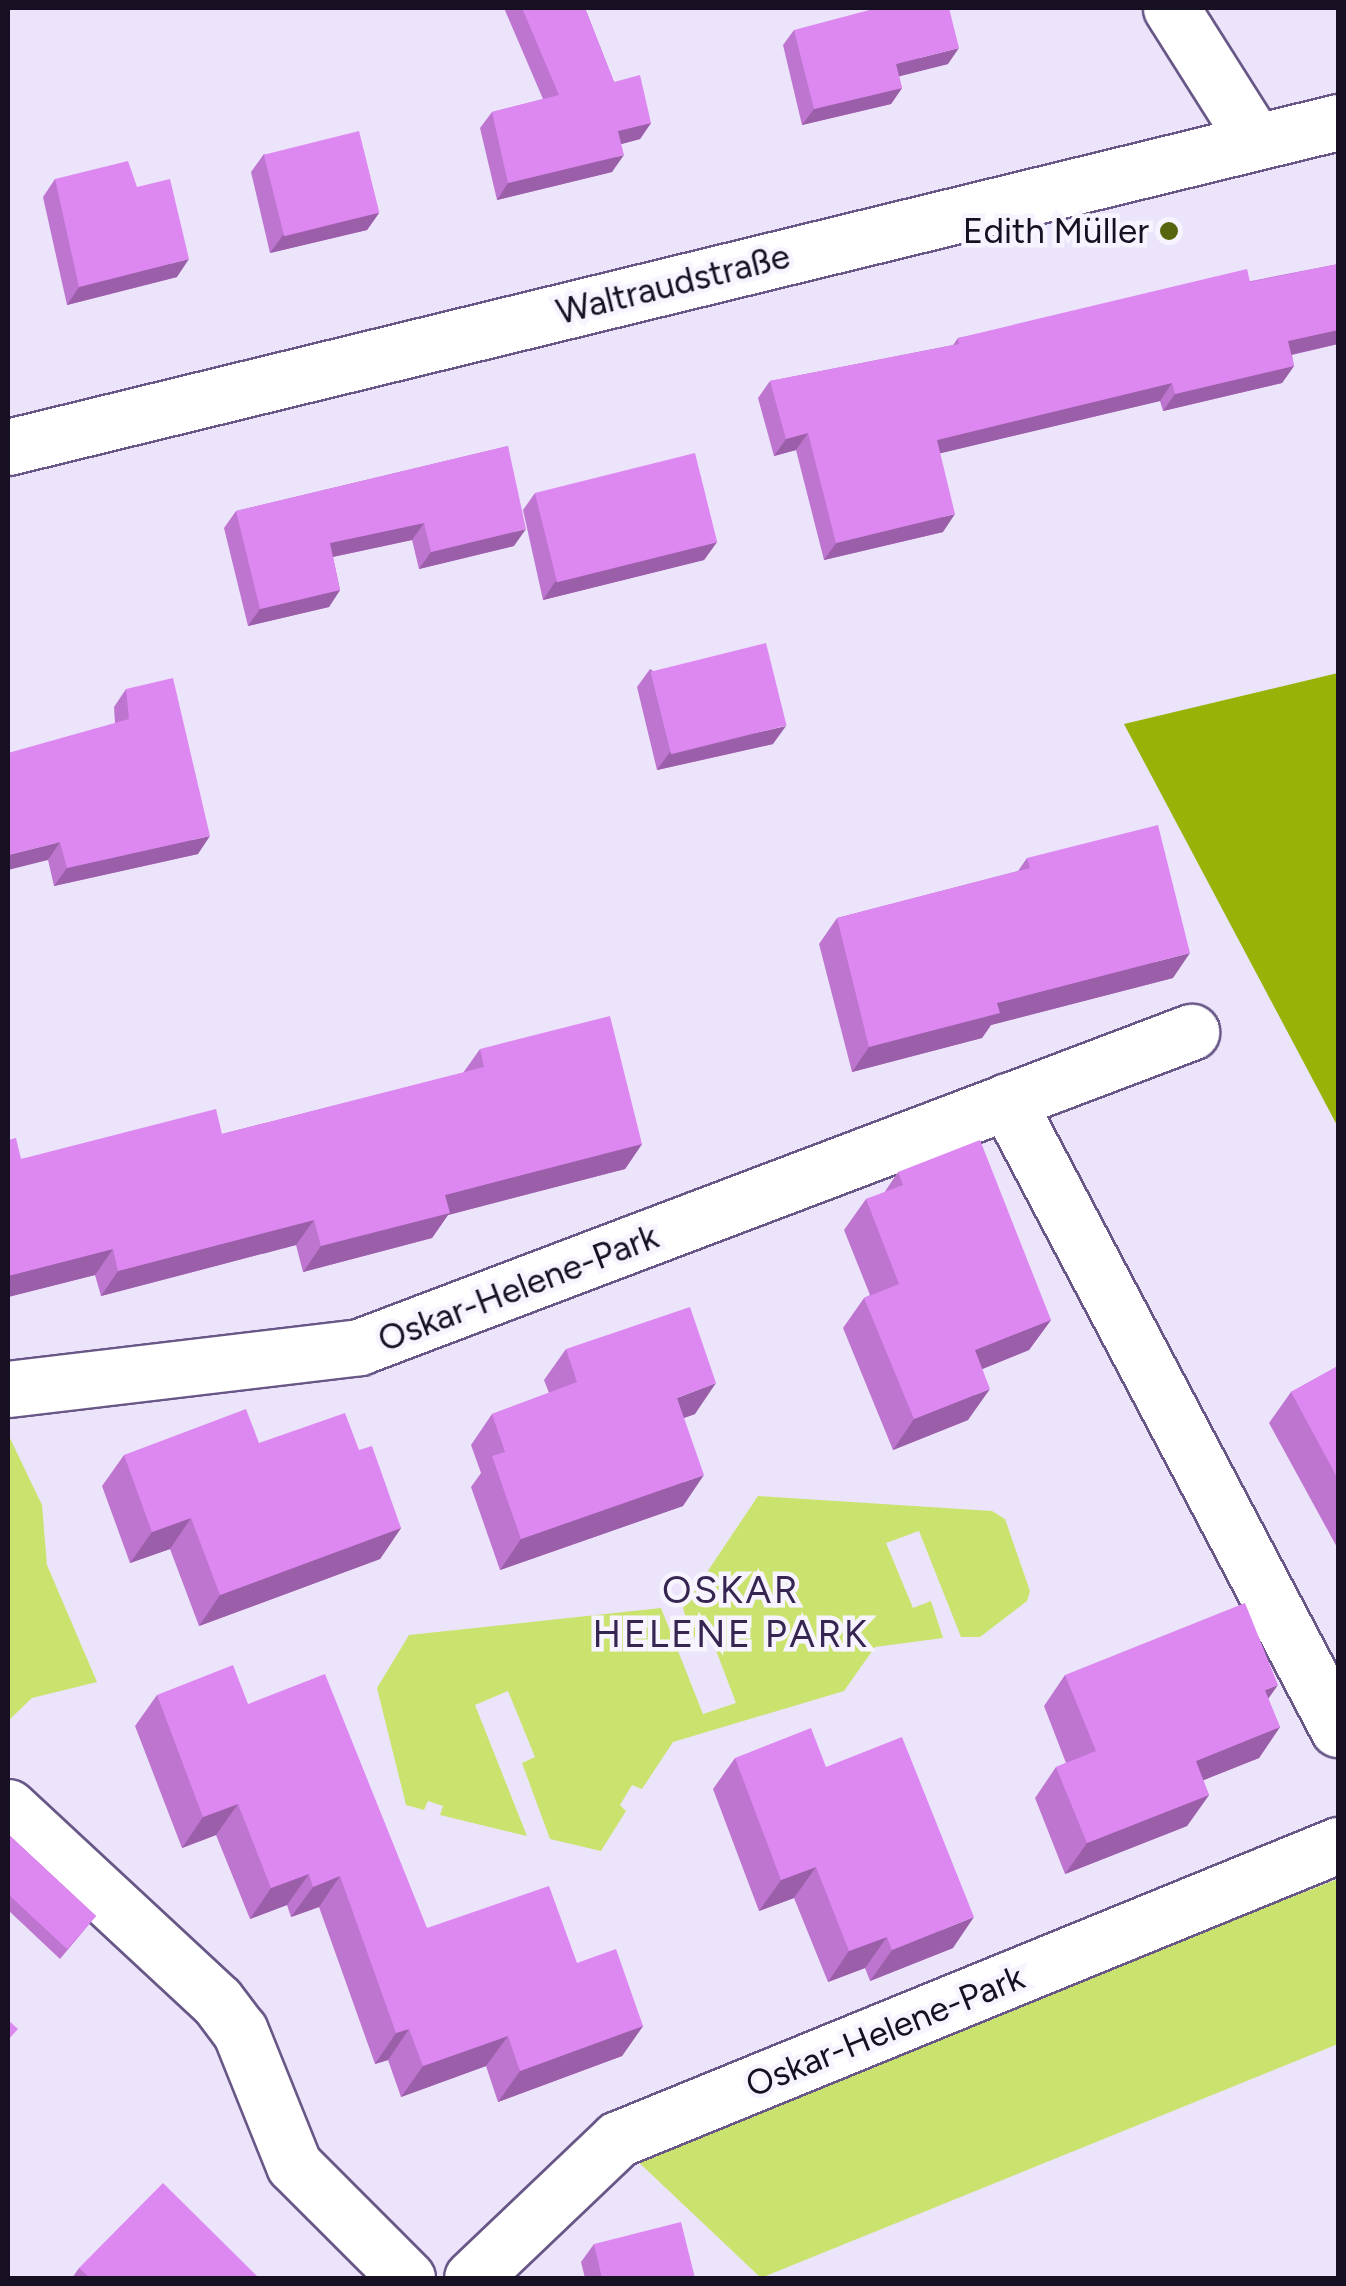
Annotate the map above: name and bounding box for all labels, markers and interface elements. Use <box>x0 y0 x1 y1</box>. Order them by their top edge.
place label: Edith Müller <box>963 210 1149 252</box>
marker: Edith Müller <box>1158 220 1180 242</box>
street label: Waltraudstraße <box>552 235 794 333</box>
street label: Oskar-Helene-Park <box>372 1215 664 1361</box>
district label: OSKAR HELENE PARK <box>593 1568 869 1658</box>
street label: Oskar-Helene-Park <box>740 1956 1030 2106</box>

